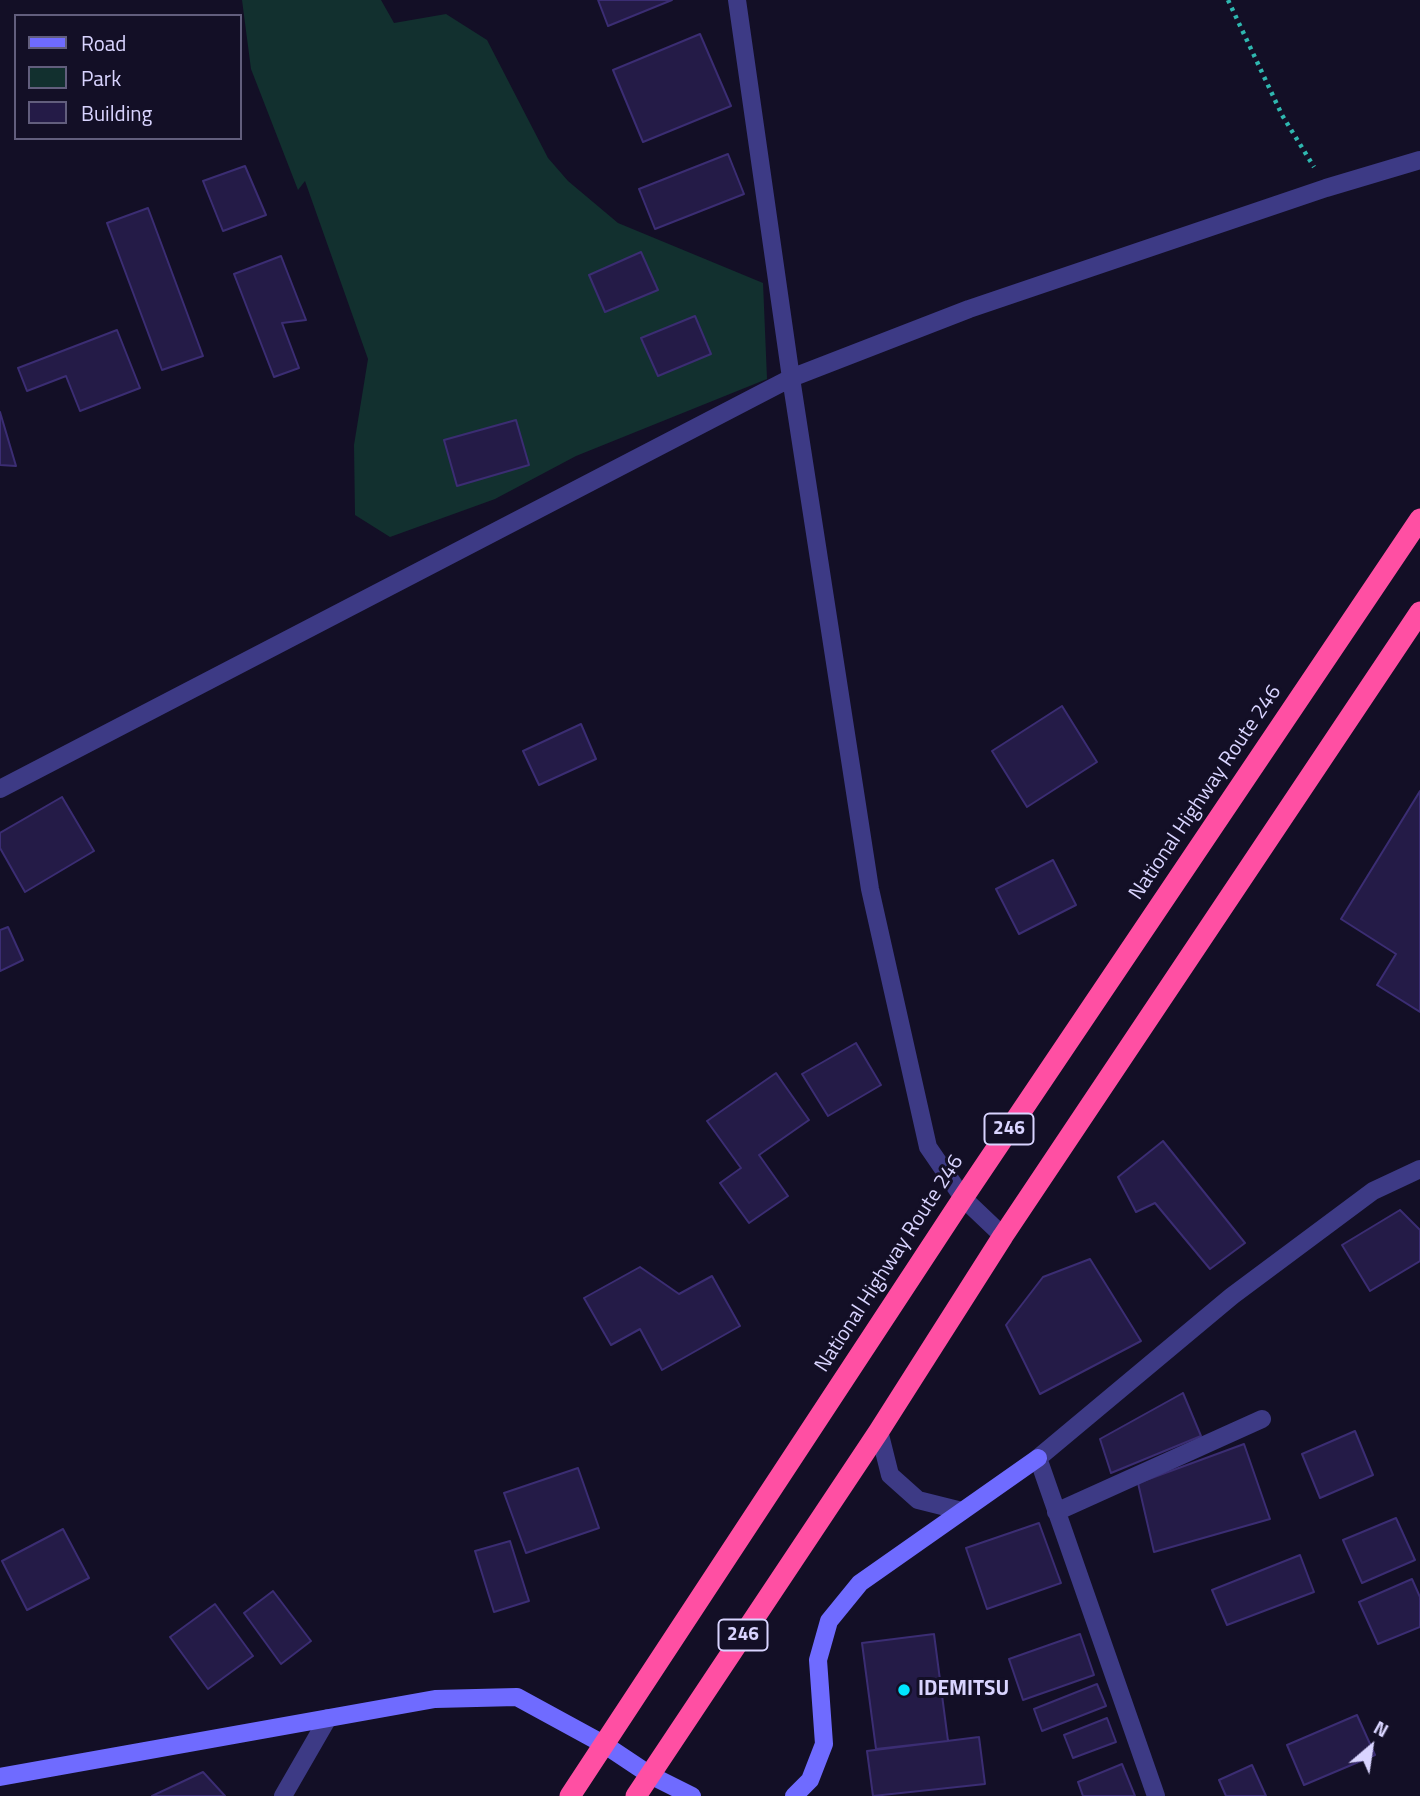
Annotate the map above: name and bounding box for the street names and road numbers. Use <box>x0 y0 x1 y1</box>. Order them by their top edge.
street label: National Highway Route 246 <box>1125 681 1287 905</box>
road number: 246 <box>984 1114 1034 1144</box>
street label: National Highway Route 246 <box>810 1151 970 1377</box>
road number: 246 <box>718 1620 768 1651</box>

